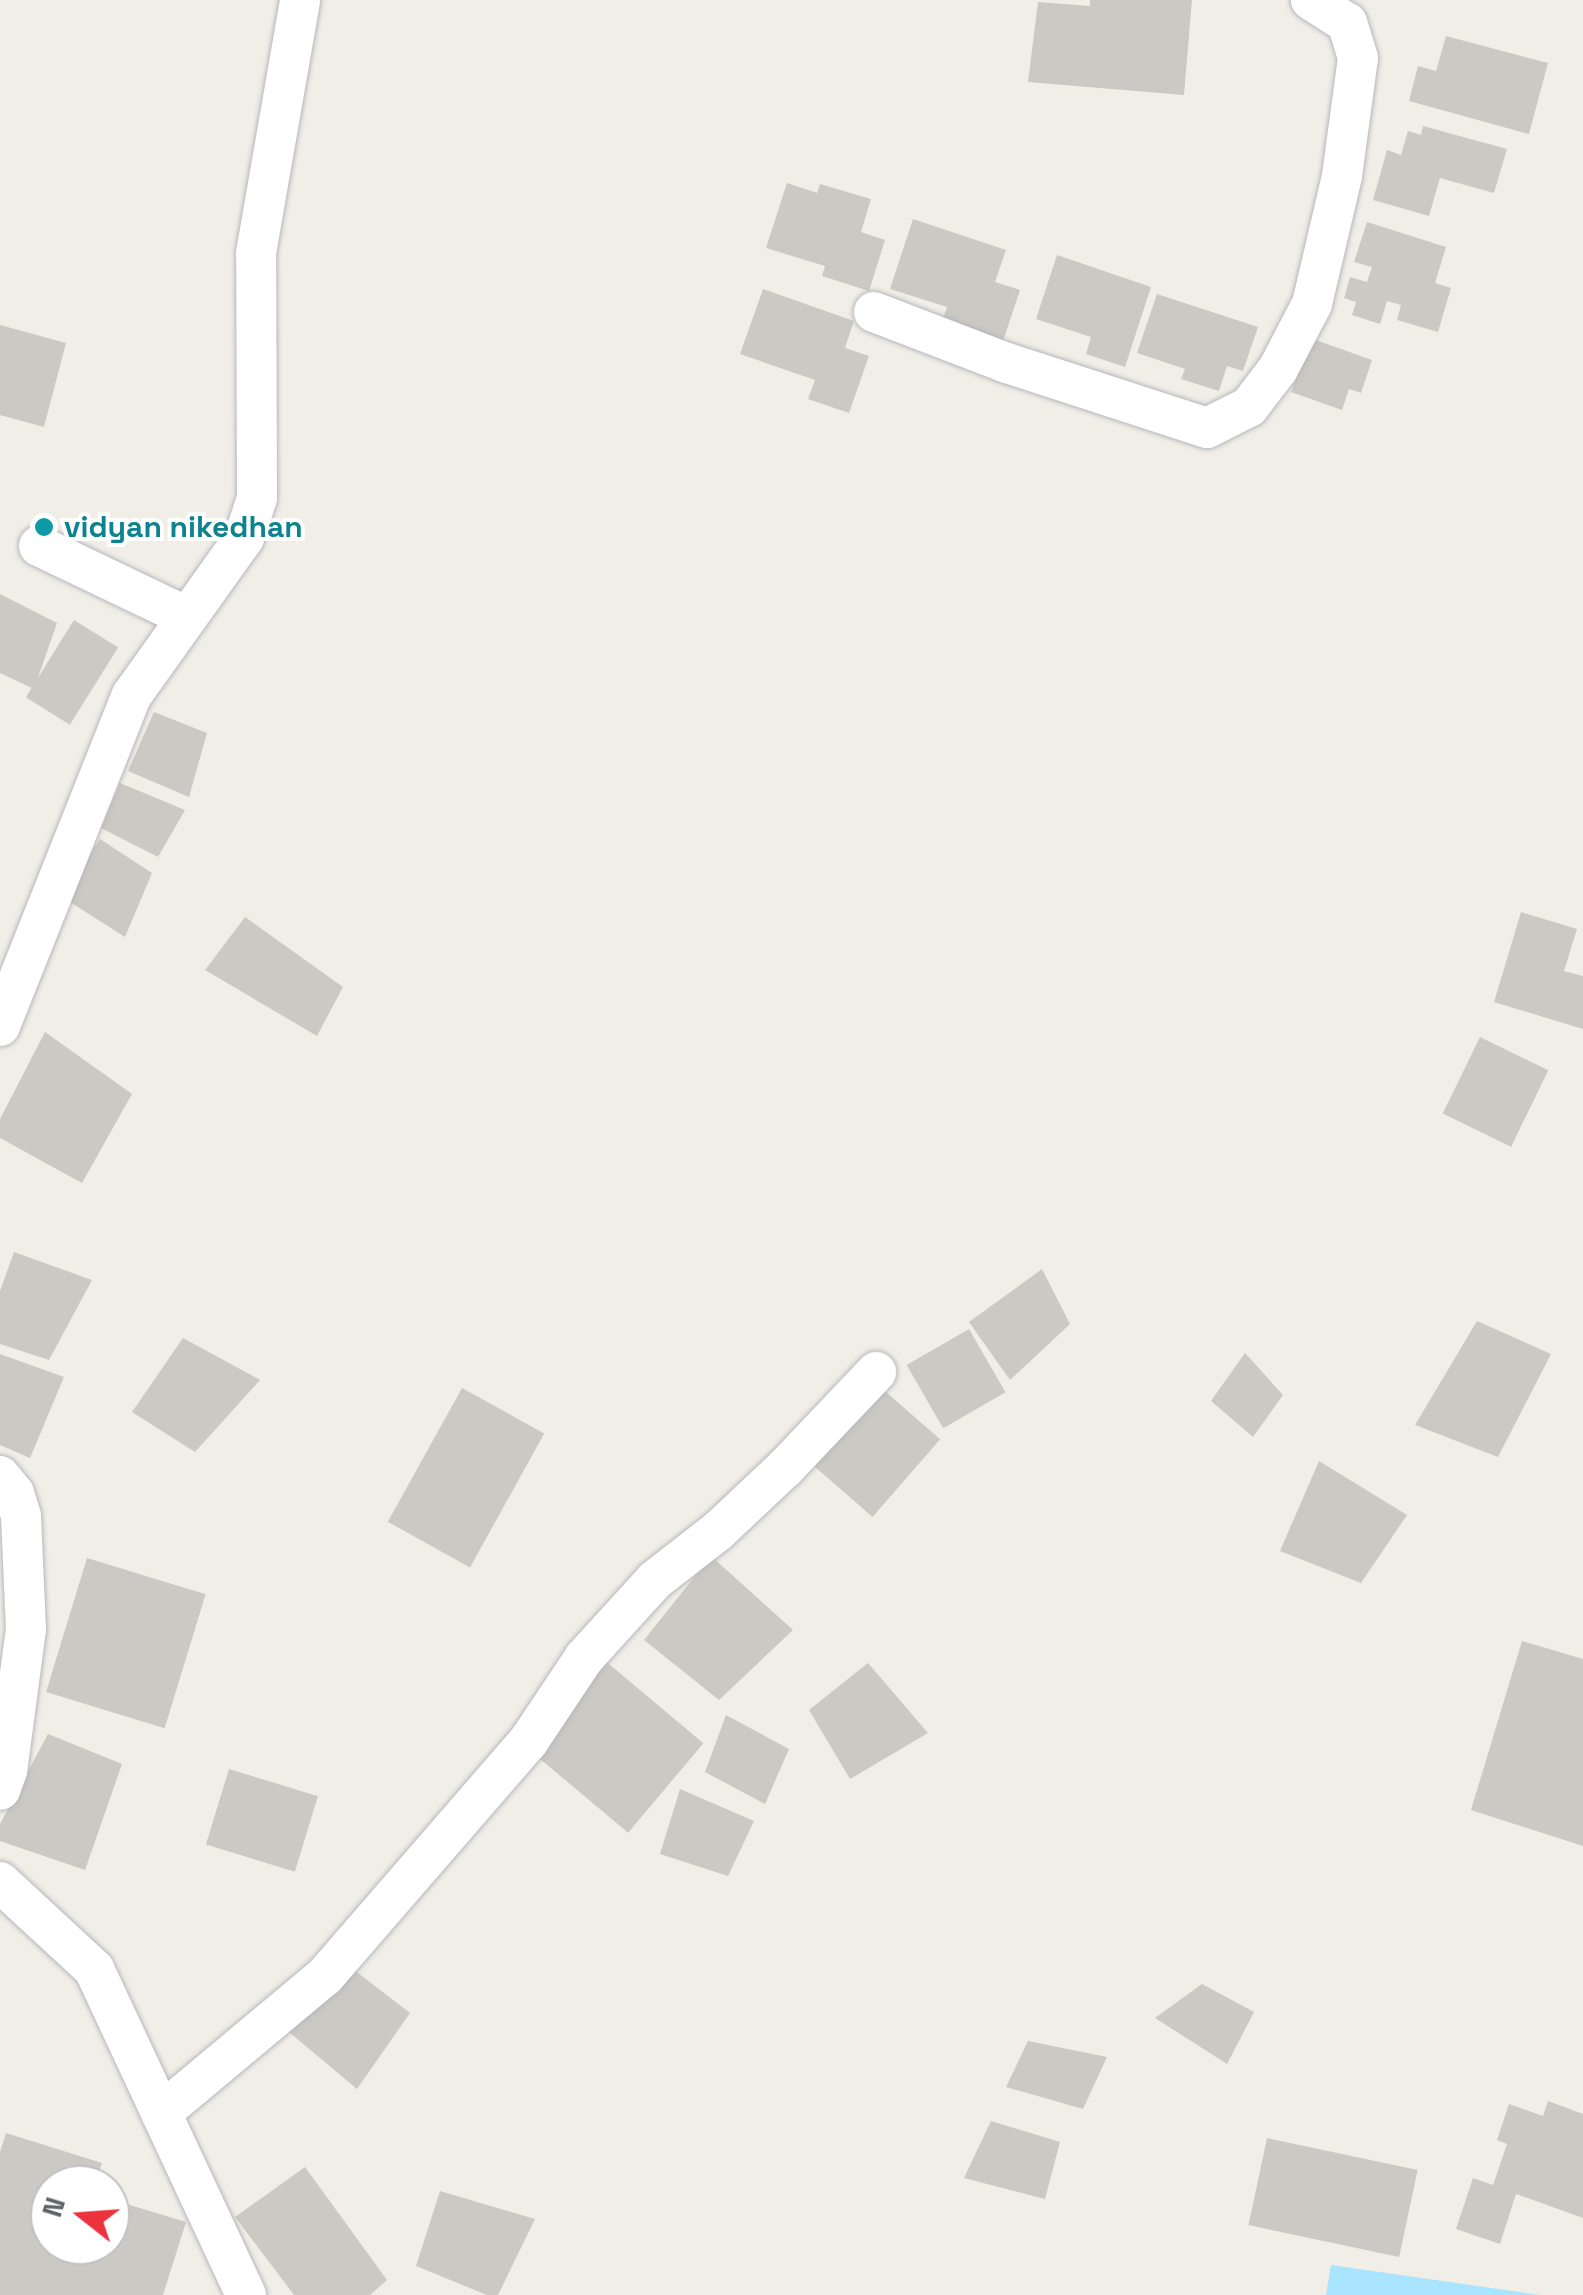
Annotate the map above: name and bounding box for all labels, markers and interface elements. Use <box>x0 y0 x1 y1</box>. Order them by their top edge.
place label: vidyan nikedhan <box>64 509 303 545</box>
marker: vidyan nikedhan <box>33 516 55 538</box>
north arrow <box>30 2165 130 2265</box>
text: N <box>33 2193 73 2221</box>

